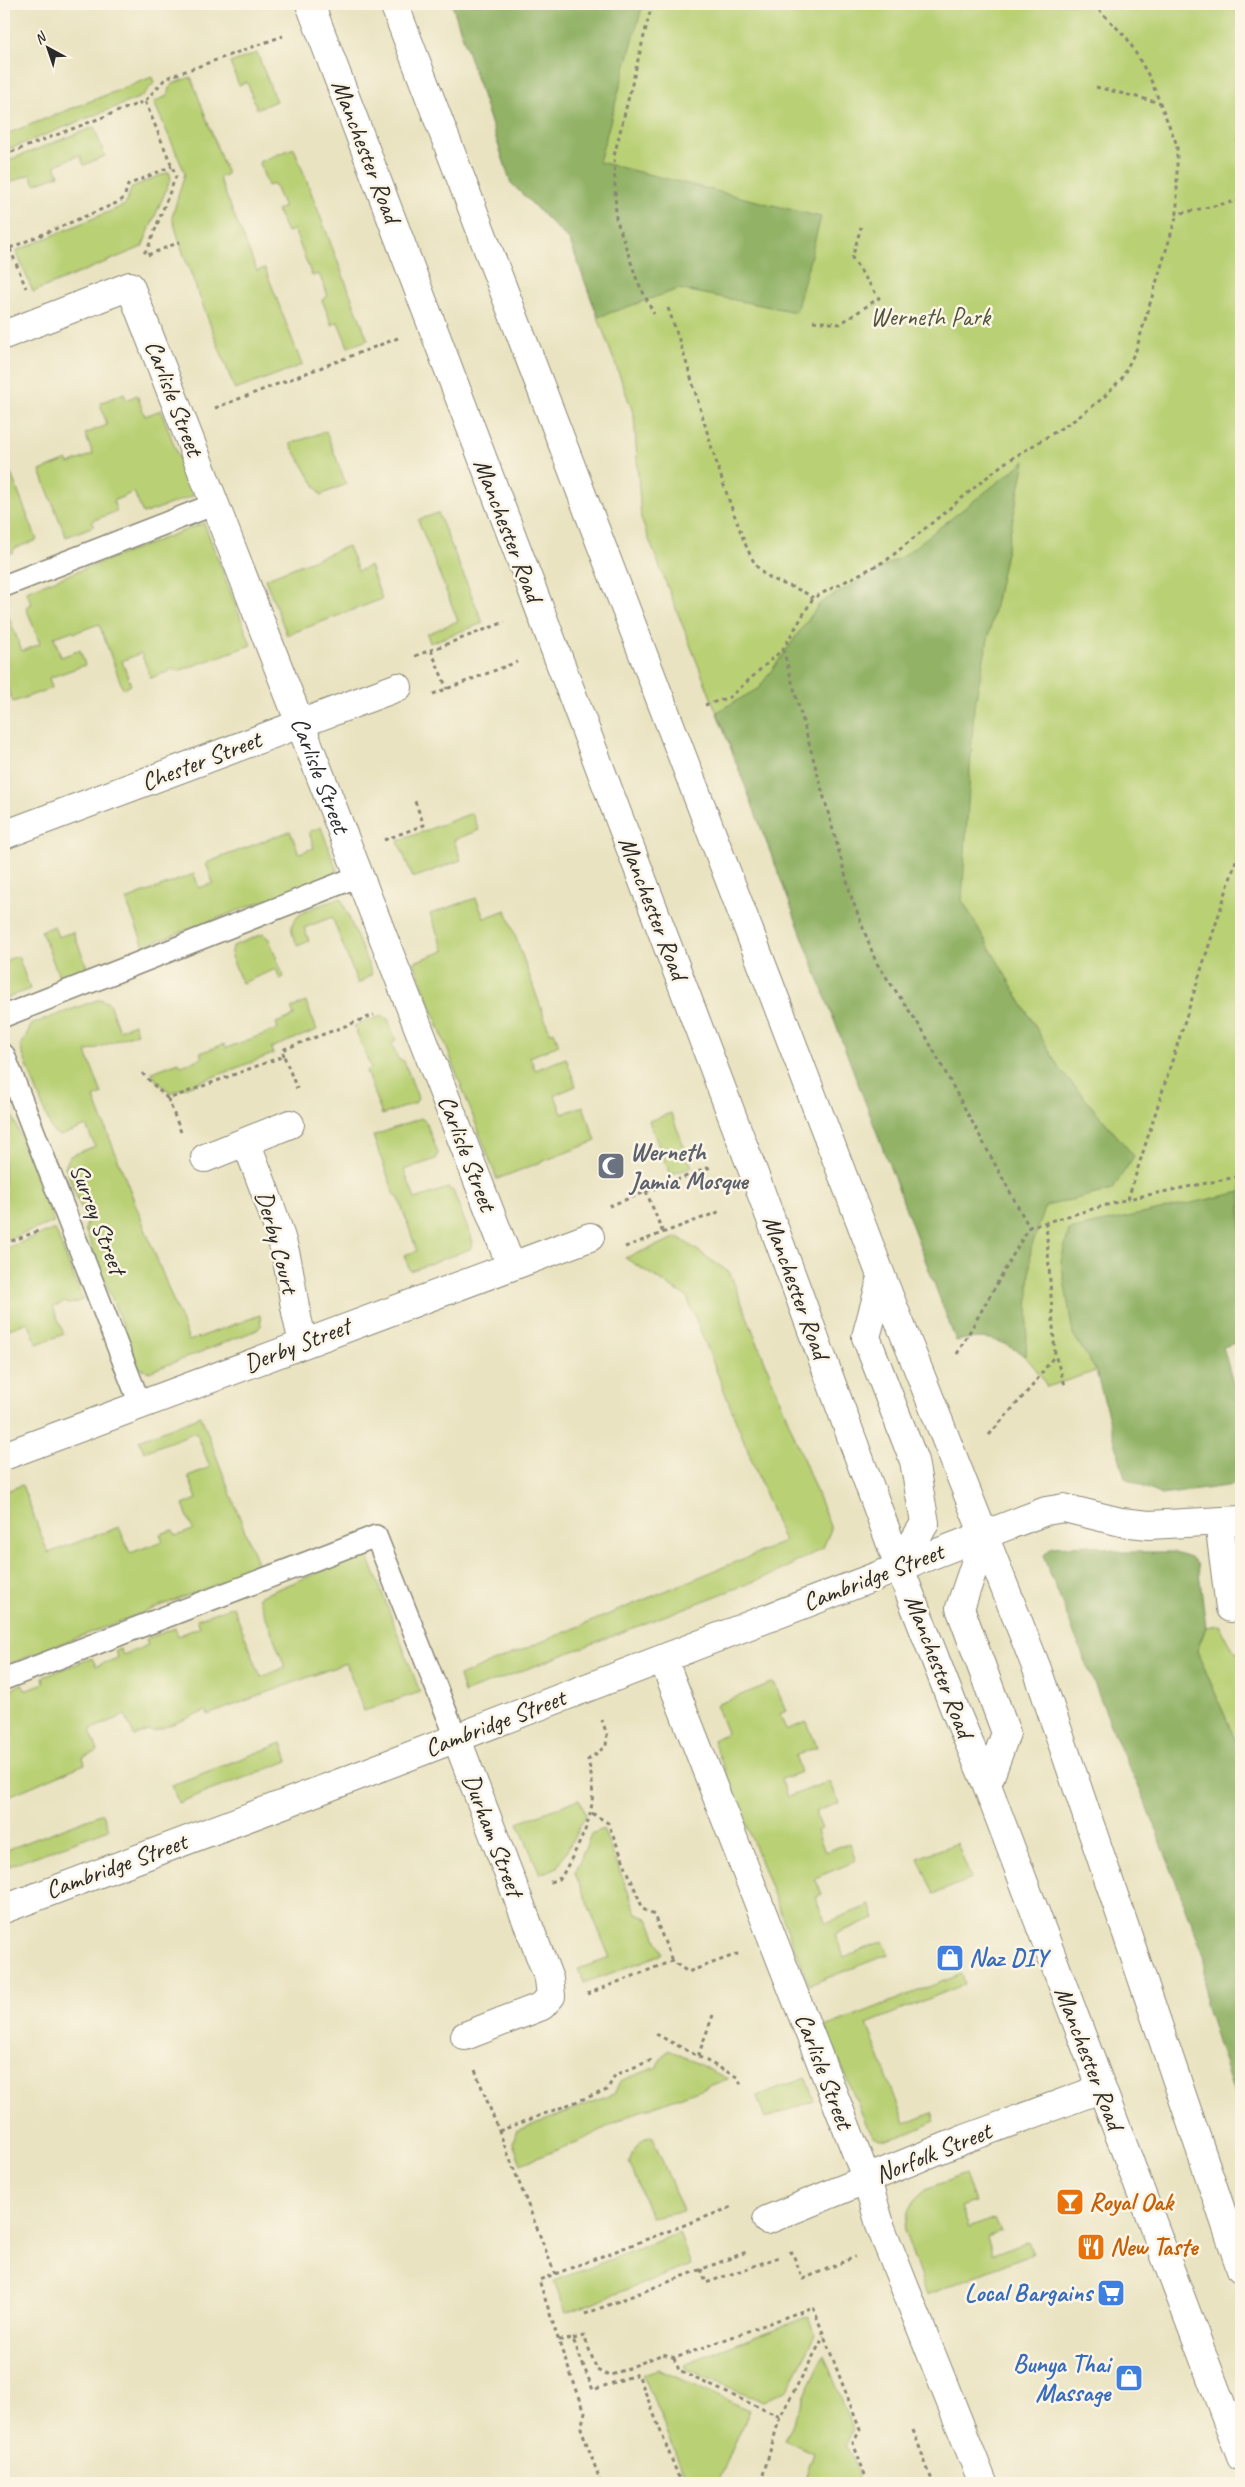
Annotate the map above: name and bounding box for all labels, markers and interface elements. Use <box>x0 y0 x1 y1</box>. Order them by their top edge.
north arrow <box>22 22 72 72</box>
text: N <box>31 28 51 48</box>
street label: Manchester Road <box>324 75 409 231</box>
park label: Werneth Park <box>870 301 992 333</box>
street label: Carlisle Street <box>137 336 212 463</box>
street label: Manchester Road <box>466 454 551 610</box>
street label: Carlisle Street <box>283 713 358 840</box>
street label: Chester Street <box>137 723 268 798</box>
street label: Manchester Road <box>611 832 696 988</box>
street label: Carlisle Street <box>430 1091 505 1218</box>
place label: Werneth Jamia Mosque <box>628 1136 749 1197</box>
mosque icon: Werneth Jamia Mosque <box>596 1151 626 1181</box>
street label: Surrey Street <box>62 1159 135 1282</box>
street label: Derby Court <box>248 1187 307 1299</box>
street label: Manchester Road <box>755 1211 838 1367</box>
street label: Derby Street <box>239 1309 358 1380</box>
street label: Cambridge Street <box>798 1535 950 1618</box>
street label: Manchester Road <box>897 1590 982 1746</box>
street label: Cambridge Street <box>420 1681 572 1764</box>
street label: Durham Street <box>455 1769 532 1904</box>
street label: Cambridge Street <box>41 1825 194 1906</box>
place label: Naz DIY <box>969 1942 1052 1974</box>
shop icon: Naz DIY <box>935 1943 965 1973</box>
street label: Manchester Road <box>1047 1982 1132 2138</box>
street label: Carlisle Street <box>787 2009 862 2136</box>
street label: Norfolk Street <box>870 2114 998 2191</box>
place label: Royal Oak <box>1089 2186 1176 2218</box>
bar icon: Royal Oak <box>1055 2187 1085 2217</box>
place label: New Taste <box>1110 2231 1199 2263</box>
restaurant icon: New Taste <box>1076 2232 1106 2262</box>
place label: Local Bargains <box>965 2277 1094 2309</box>
supermarket icon: Local Bargains <box>1096 2278 1126 2308</box>
place label: Bunya Thai Massage <box>1013 2348 1113 2409</box>
shop icon: Bunya Thai Massage <box>1114 2363 1144 2393</box>

